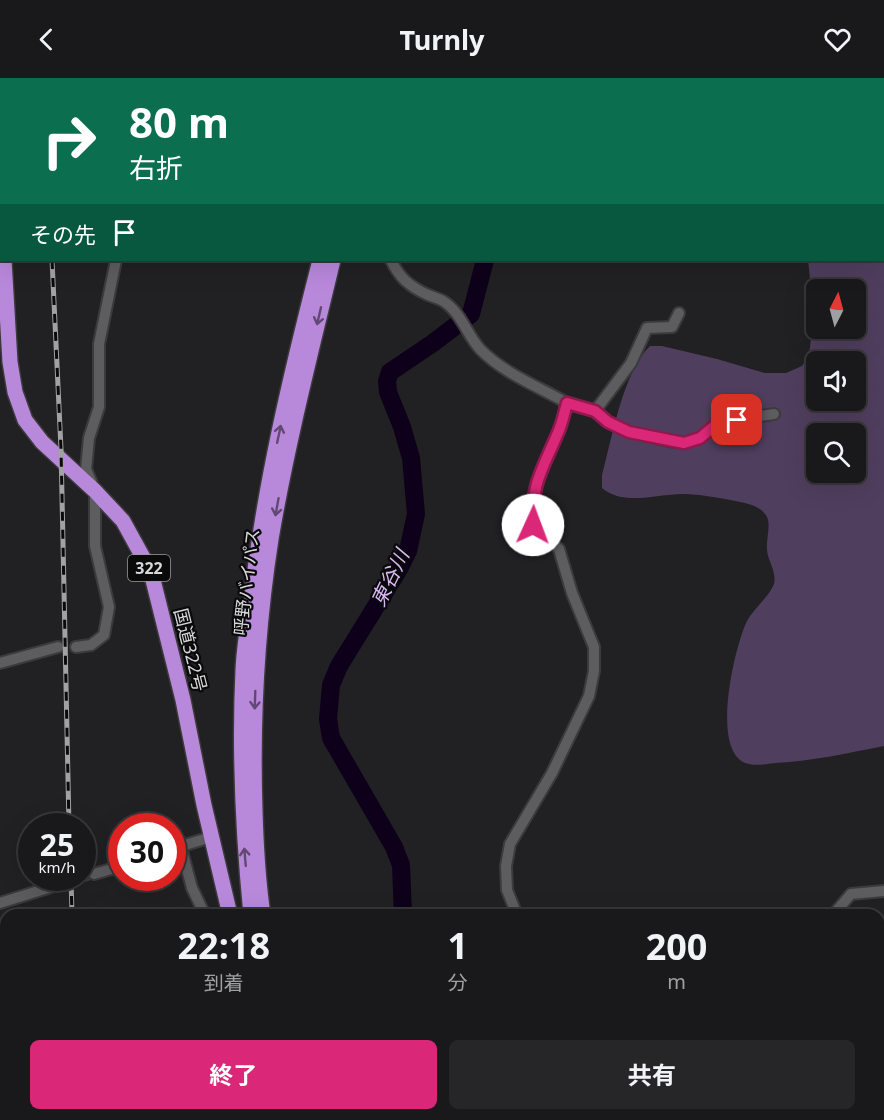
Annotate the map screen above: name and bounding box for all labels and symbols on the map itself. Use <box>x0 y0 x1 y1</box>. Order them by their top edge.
north arrow <box>806 279 866 339</box>
one-way arrow <box>313 307 325 326</box>
pin <box>711 394 762 445</box>
one-way arrow <box>274 425 285 444</box>
position arrow <box>501 493 565 557</box>
one-way arrow <box>271 496 282 516</box>
street label: 呼野バイパス <box>228 527 264 637</box>
water label: 東谷川 <box>364 543 416 611</box>
road number: 322 <box>128 555 170 581</box>
street label: 国道322号 <box>169 606 213 694</box>
one-way arrow <box>250 690 261 710</box>
speed limit sign: 30 <box>108 813 186 891</box>
one-way arrow <box>239 847 250 867</box>

